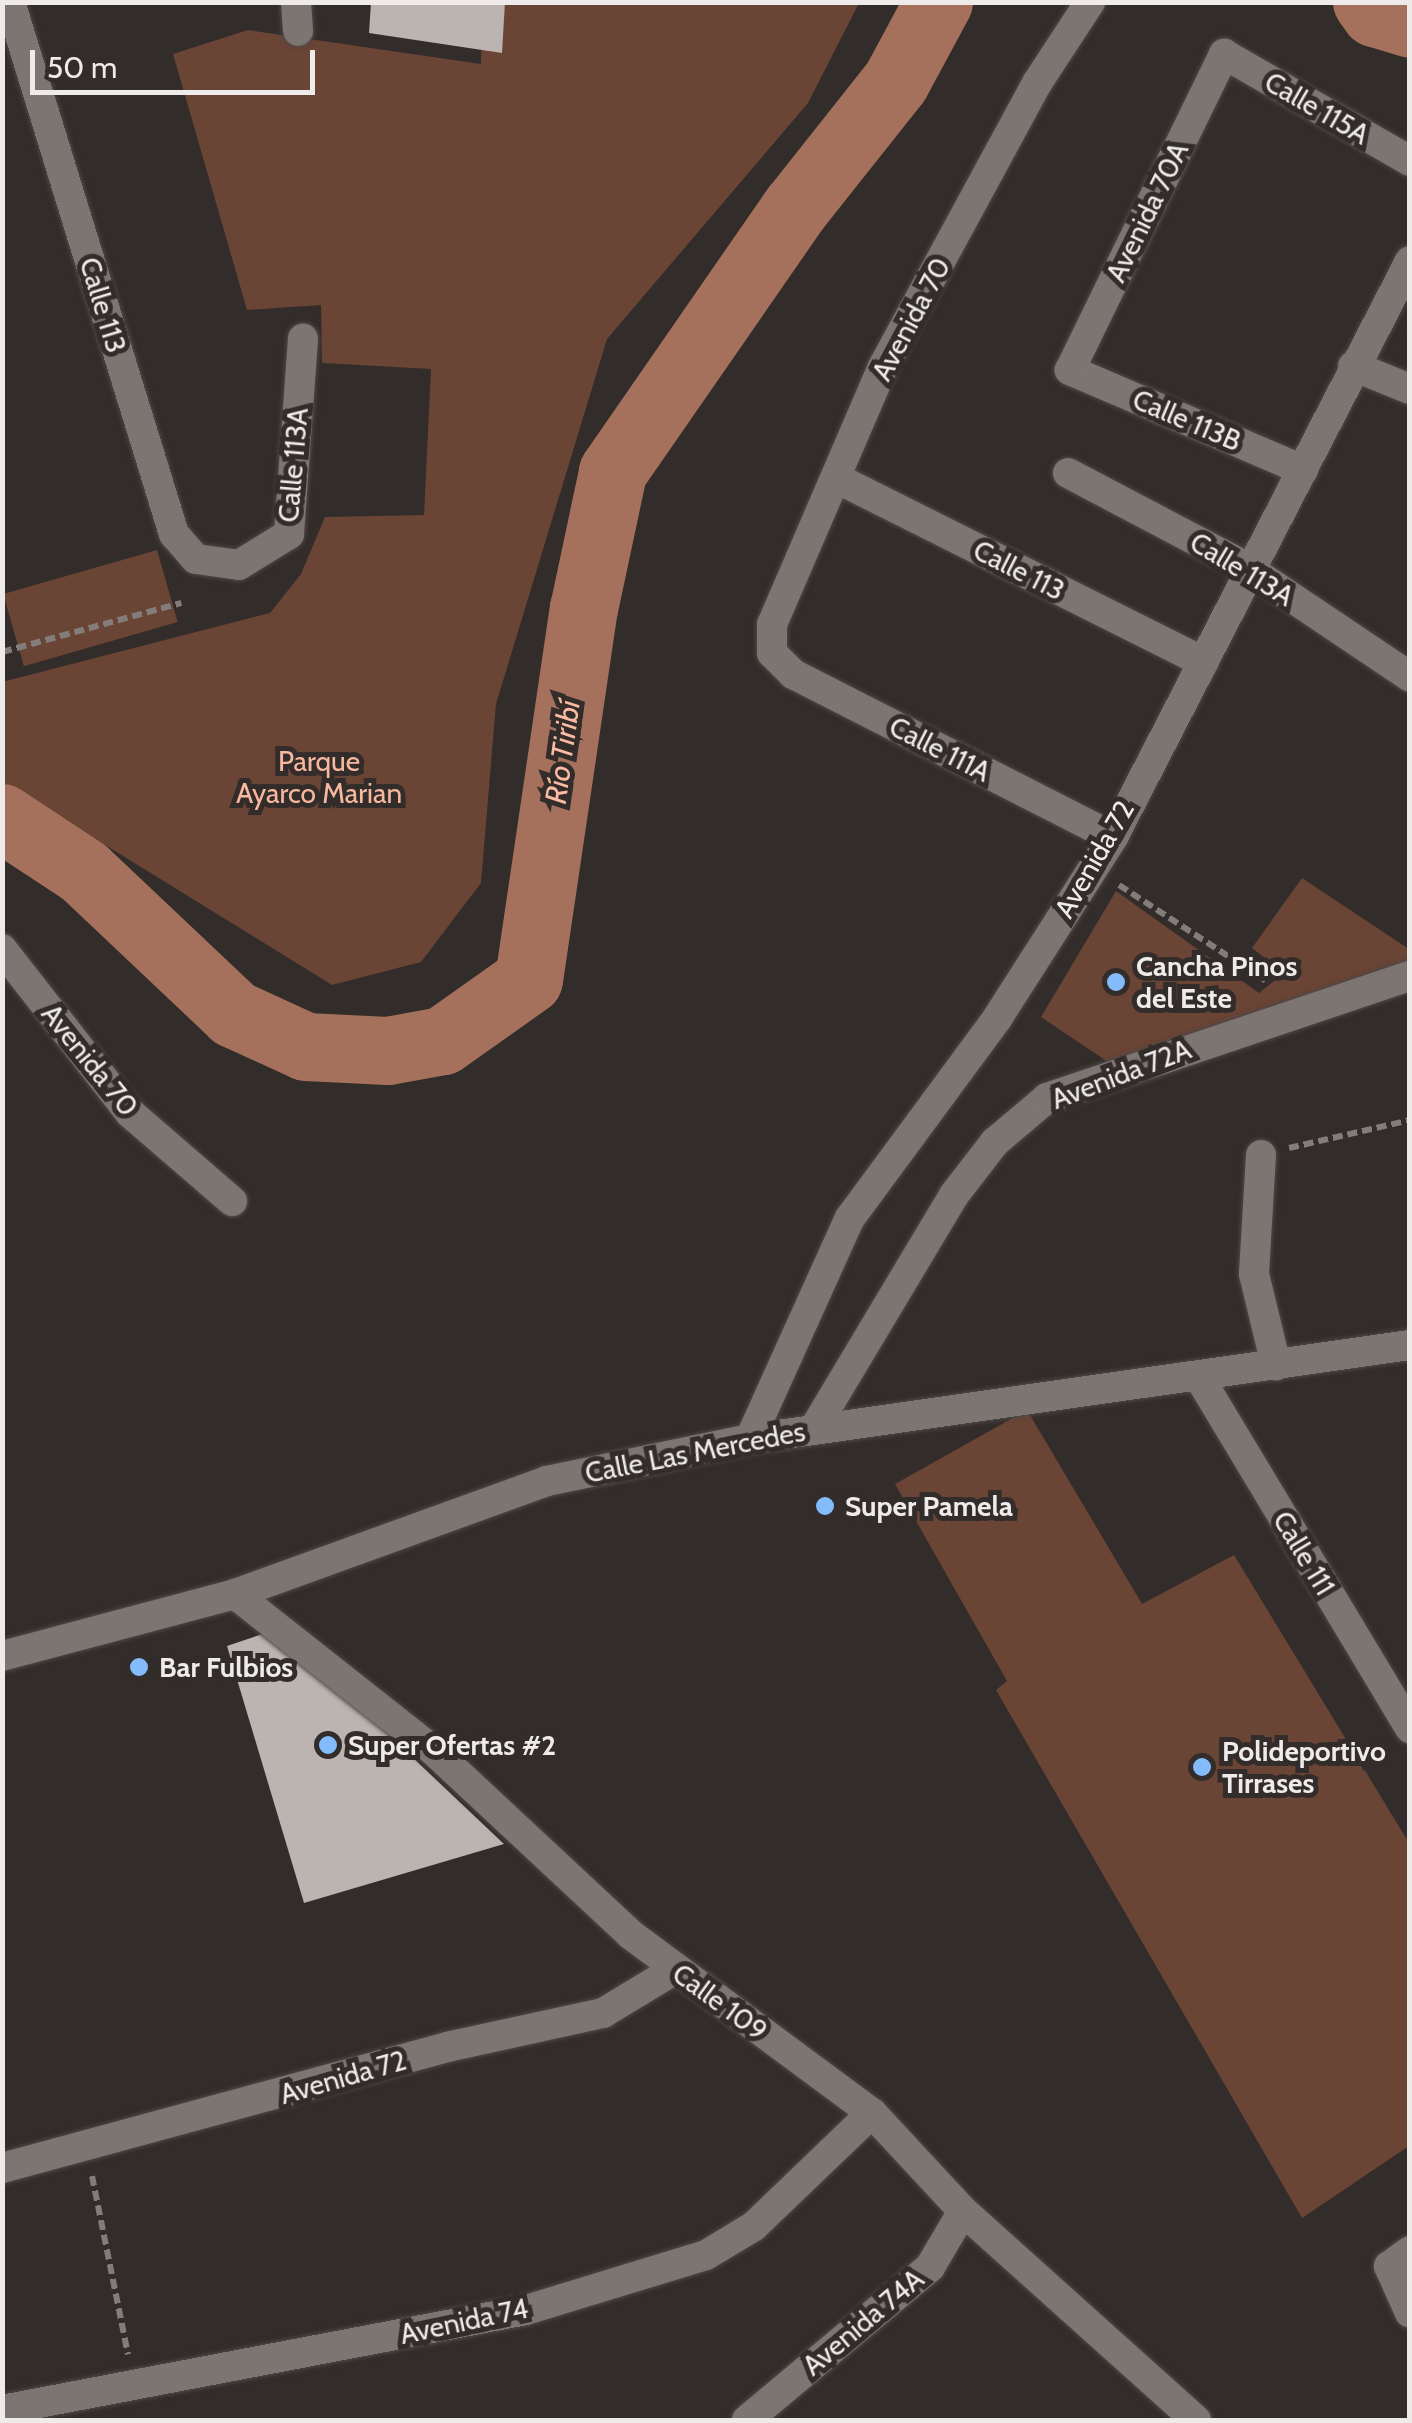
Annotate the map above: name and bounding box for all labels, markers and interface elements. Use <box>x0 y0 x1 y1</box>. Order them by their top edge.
scale bar <box>35 30 320 92</box>
text: 50 m <box>47 49 117 86</box>
street label: Calle 115A <box>1259 65 1375 151</box>
street label: Avenida 70A <box>1099 137 1195 287</box>
street label: Avenida 70 <box>865 252 957 386</box>
street label: Calle 113 <box>73 253 133 357</box>
street label: Calle 113B <box>1128 382 1246 458</box>
street label: Calle 113A <box>271 406 315 524</box>
street label: Calle 113A <box>1184 525 1300 613</box>
street label: Calle 113 <box>968 533 1070 607</box>
water label: Río Tiribí <box>538 698 588 806</box>
street label: Calle 111A <box>884 709 996 789</box>
park label: Parque Ayarco Marian <box>236 744 402 810</box>
street label: Avenida 72 <box>1047 794 1141 924</box>
place label: Cancha Pinos del Este <box>1136 949 1297 1015</box>
marker: Cancha Pinos del Este <box>1105 971 1127 993</box>
street label: Avenida 70 <box>35 997 145 1123</box>
street label: Avenida 72A <box>1046 1032 1196 1116</box>
street label: Calle Las Mercedes <box>582 1414 808 1490</box>
place label: Super Pamela <box>845 1489 1013 1523</box>
marker: Super Pamela <box>814 1495 836 1517</box>
street label: Calle 111 <box>1266 1505 1342 1601</box>
place label: Bar Fulbios <box>159 1650 293 1684</box>
marker: Bar Fulbios <box>128 1656 150 1678</box>
place label: Super Ofertas #2 <box>348 1728 556 1762</box>
marker: Super Ofertas #2 <box>317 1734 339 1756</box>
place label: Polideportivo Tirrases <box>1222 1734 1386 1800</box>
marker: Polideportivo Tirrases <box>1191 1756 1213 1778</box>
street label: Calle 109 <box>666 1956 774 2048</box>
street label: Avenida 72 <box>276 2043 410 2111</box>
street label: Avenida 74A <box>796 2262 930 2382</box>
street label: Avenida 74 <box>397 2291 531 2351</box>

